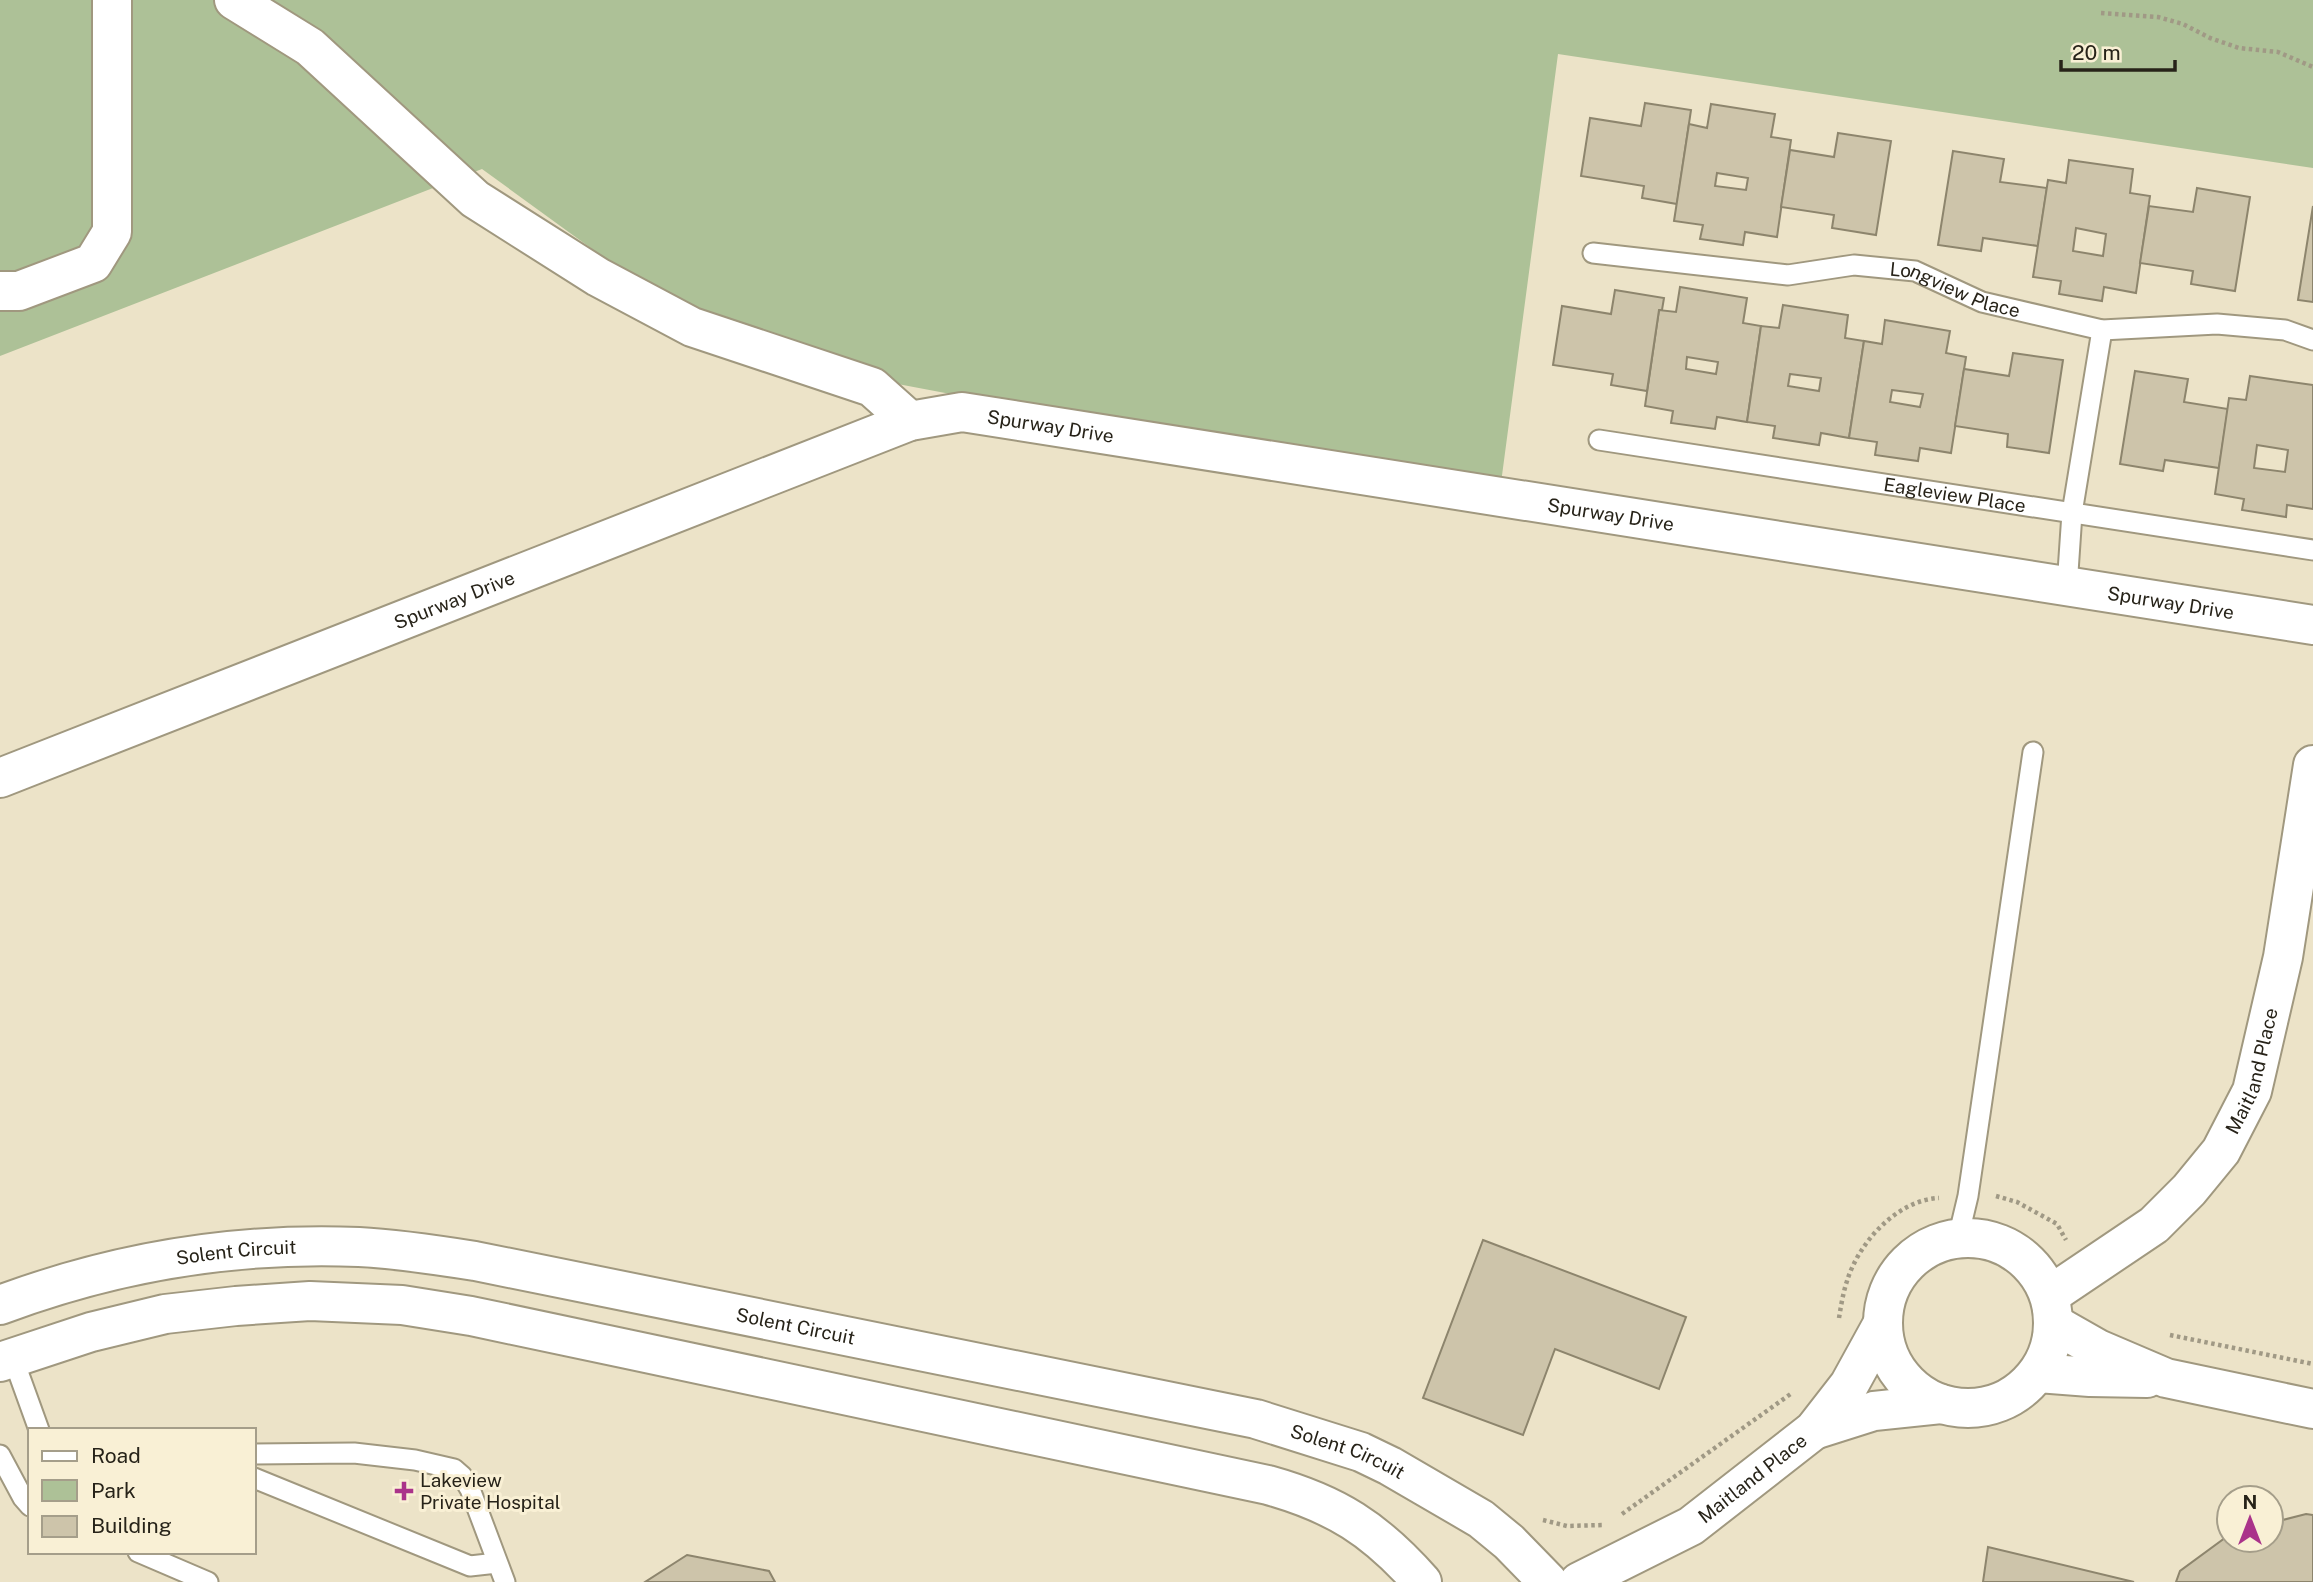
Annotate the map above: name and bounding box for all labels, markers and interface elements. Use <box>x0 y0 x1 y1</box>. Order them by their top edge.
scale bar <box>2061 28 2175 72</box>
text: 20 m <box>2072 40 2121 65</box>
street label: Longview Place <box>1889 258 2022 322</box>
street label: Spurway Drive <box>986 405 1116 447</box>
street label: Eagleview Place <box>1882 473 2027 517</box>
street label: Spurway Drive <box>1546 493 1676 535</box>
street label: Spurway Drive <box>391 566 518 633</box>
street label: Spurway Drive <box>2106 582 2236 623</box>
street label: Maitland Place <box>2221 1006 2282 1138</box>
street label: Solent Circuit <box>174 1236 297 1269</box>
street label: Solent Circuit <box>734 1303 857 1349</box>
street label: Solent Circuit <box>1288 1420 1409 1483</box>
legend <box>28 1428 256 1554</box>
street label: Maitland Place <box>1694 1429 1811 1527</box>
text: Road <box>91 1443 141 1468</box>
place label: Lakeview Private Hospital <box>420 1469 560 1513</box>
text: Park <box>91 1478 136 1503</box>
marker: Lakeview Private Hospital <box>394 1481 414 1501</box>
north arrow <box>2215 1484 2285 1554</box>
text: N <box>2243 1491 2257 1513</box>
text: Building <box>91 1513 172 1538</box>

